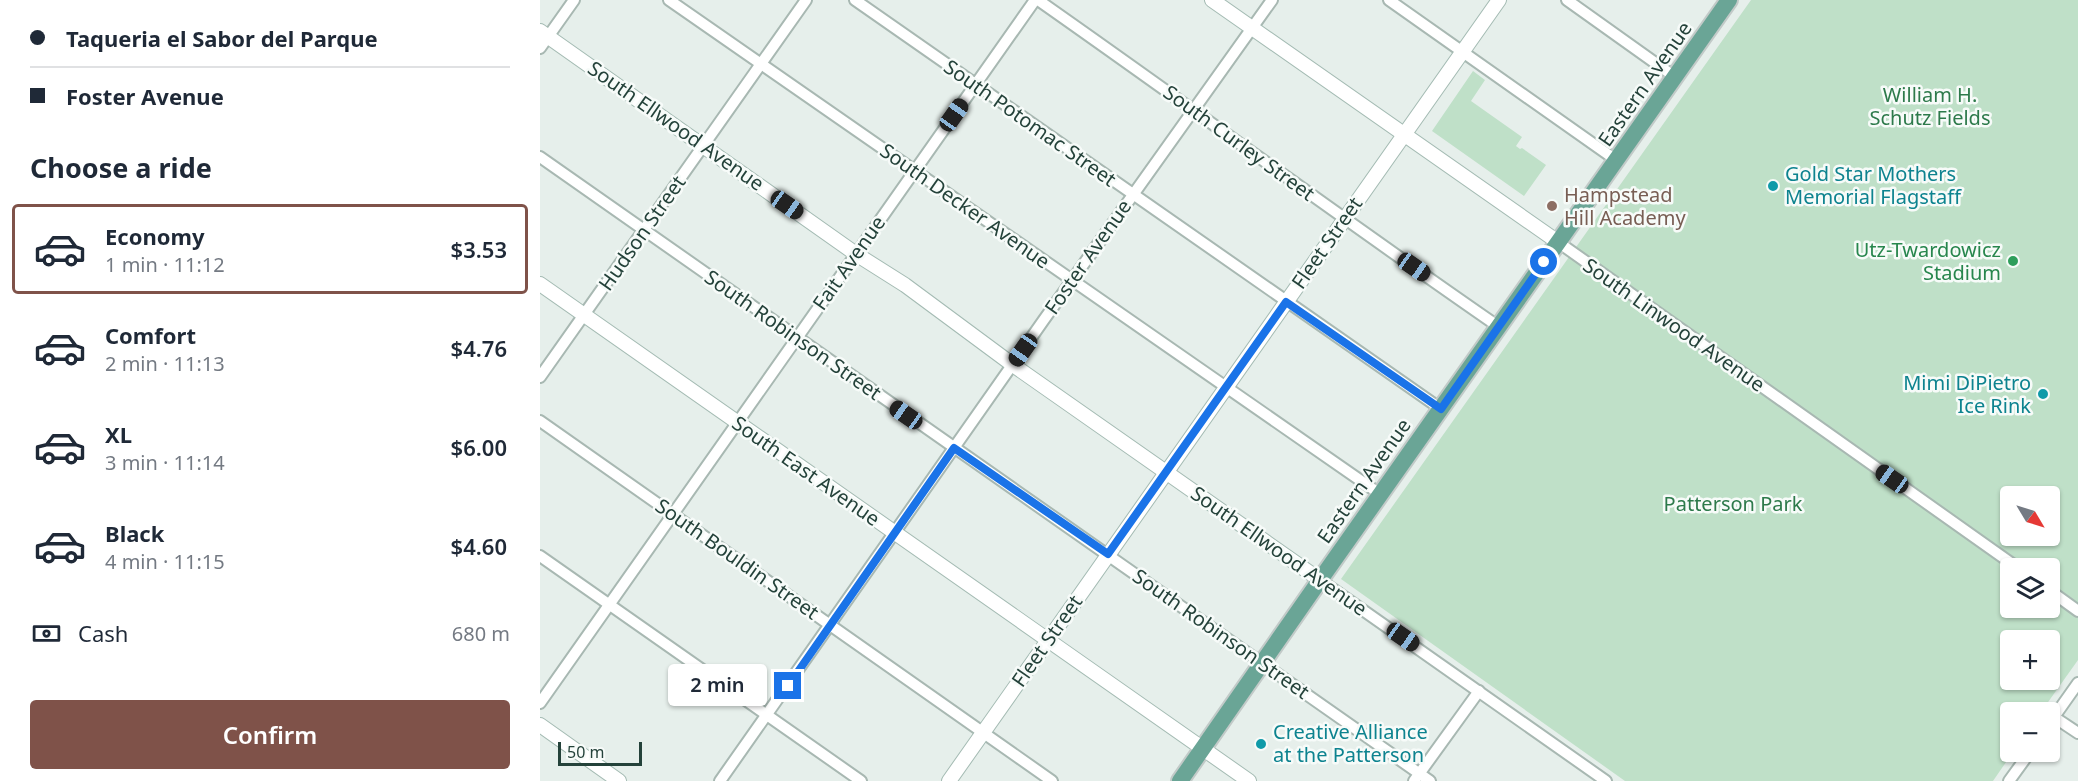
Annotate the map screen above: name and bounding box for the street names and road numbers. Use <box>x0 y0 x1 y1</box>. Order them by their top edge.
street label: Eastern Avenue <box>1592 16 1698 151</box>
street label: South Potomac Street <box>939 53 1122 192</box>
street label: South Ellwood Avenue <box>583 55 770 197</box>
street label: South Curley Street <box>1158 79 1320 207</box>
street label: South Decker Avenue <box>875 137 1055 274</box>
street label: Hudson Street <box>592 170 691 296</box>
street label: Fleet Street <box>1285 191 1368 294</box>
street label: Foster Avenue <box>1038 194 1137 319</box>
street label: Fait Avenue <box>806 210 891 315</box>
street label: South Linwood Avenue <box>1578 252 1770 398</box>
street label: South Robinson Street <box>700 263 887 406</box>
street label: South East Avenue <box>727 409 886 532</box>
street label: Eastern Avenue <box>1311 413 1417 548</box>
street label: South Ellwood Avenue <box>1186 480 1373 622</box>
street label: South Bouldin Street <box>650 492 824 625</box>
street label: South Robinson Street <box>1128 562 1315 705</box>
street label: Fleet Street <box>1005 589 1088 692</box>

